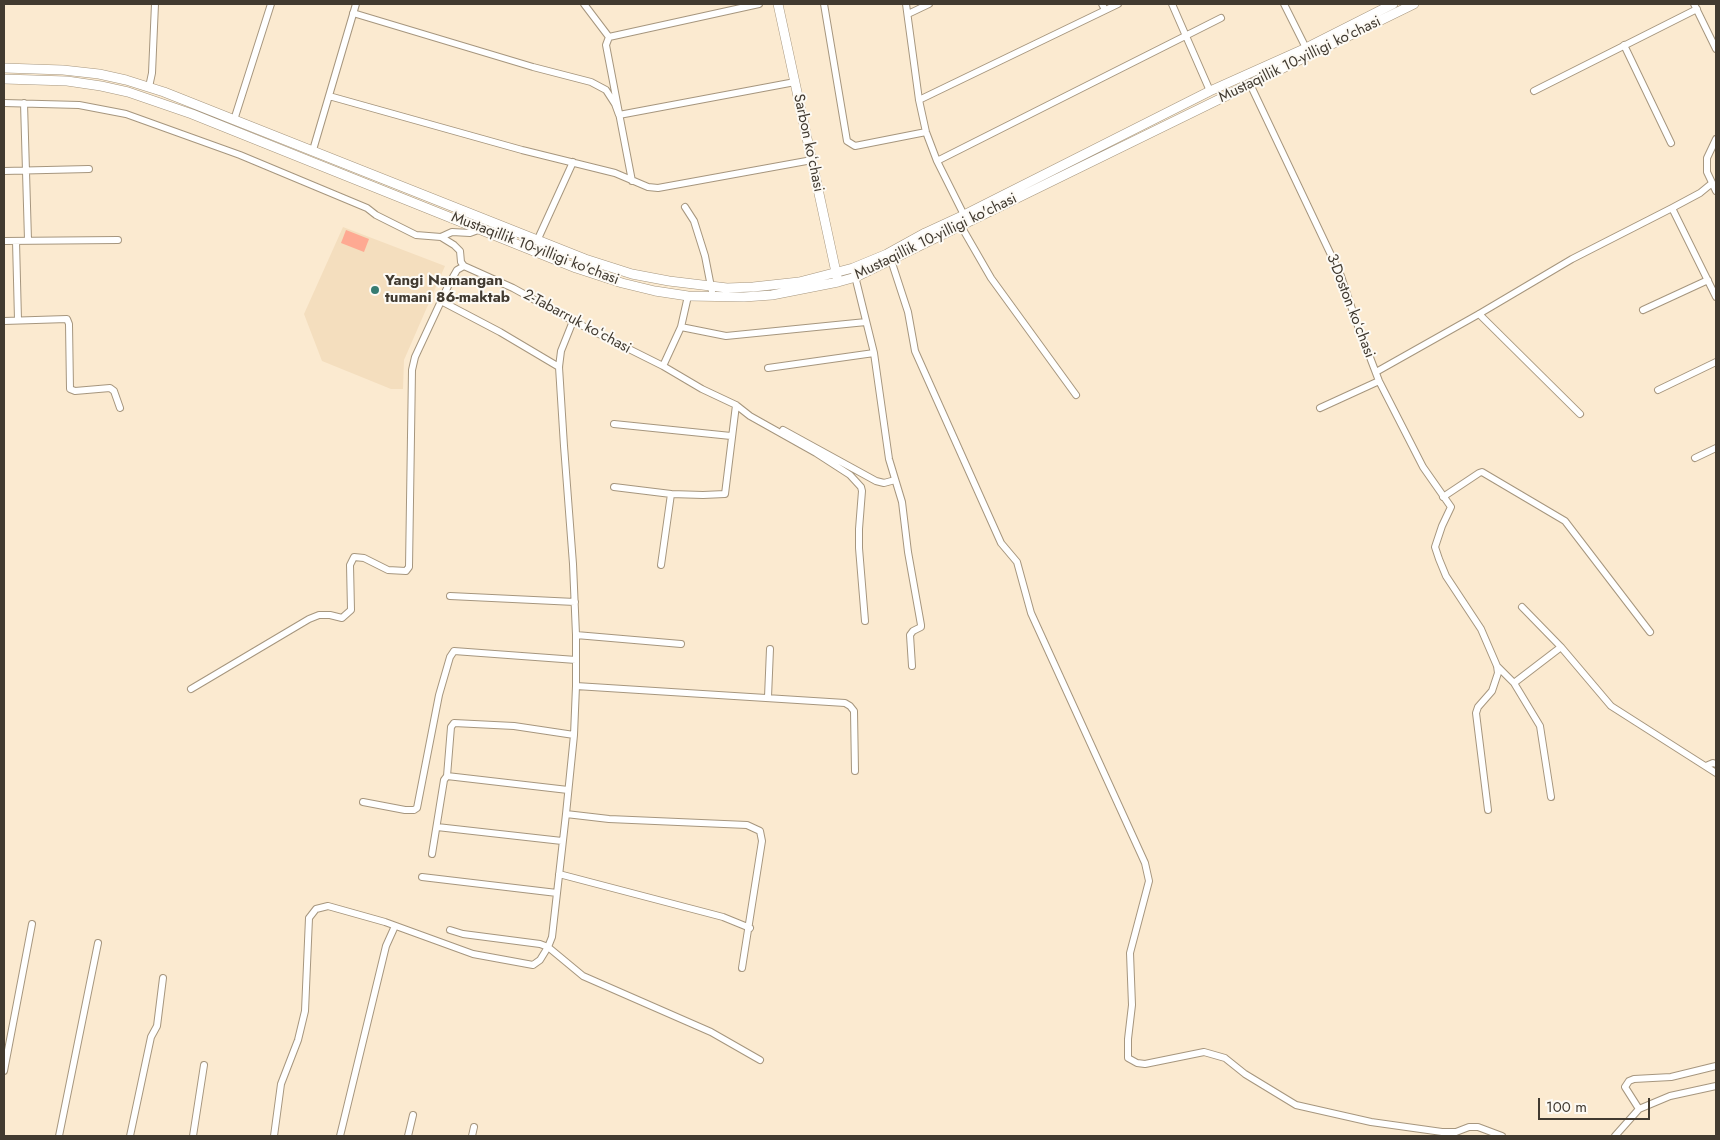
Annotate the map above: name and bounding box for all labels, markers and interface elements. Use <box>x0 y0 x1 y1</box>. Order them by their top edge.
street label: Mustaqillik 10-yilligi ko'chasi <box>1216 13 1384 107</box>
street label: Sarbon koʻchasi <box>789 92 827 194</box>
street label: Mustaqillik 10-yilligi ko'chasi <box>852 190 1020 284</box>
street label: Mustaqillik 10-yilligi ko'chasi <box>449 209 621 289</box>
street label: 3-Doston koʻchasi <box>1322 251 1378 361</box>
place label: Yangi Namangan tumani 86-maktab <box>385 272 510 307</box>
marker: Yangi Namangan tumani 86-maktab <box>369 284 381 296</box>
street label: 2-Tabarruk koʻchasi <box>520 286 634 358</box>
scale bar <box>1540 1088 1652 1120</box>
text: 100 m <box>1546 1096 1587 1118</box>

